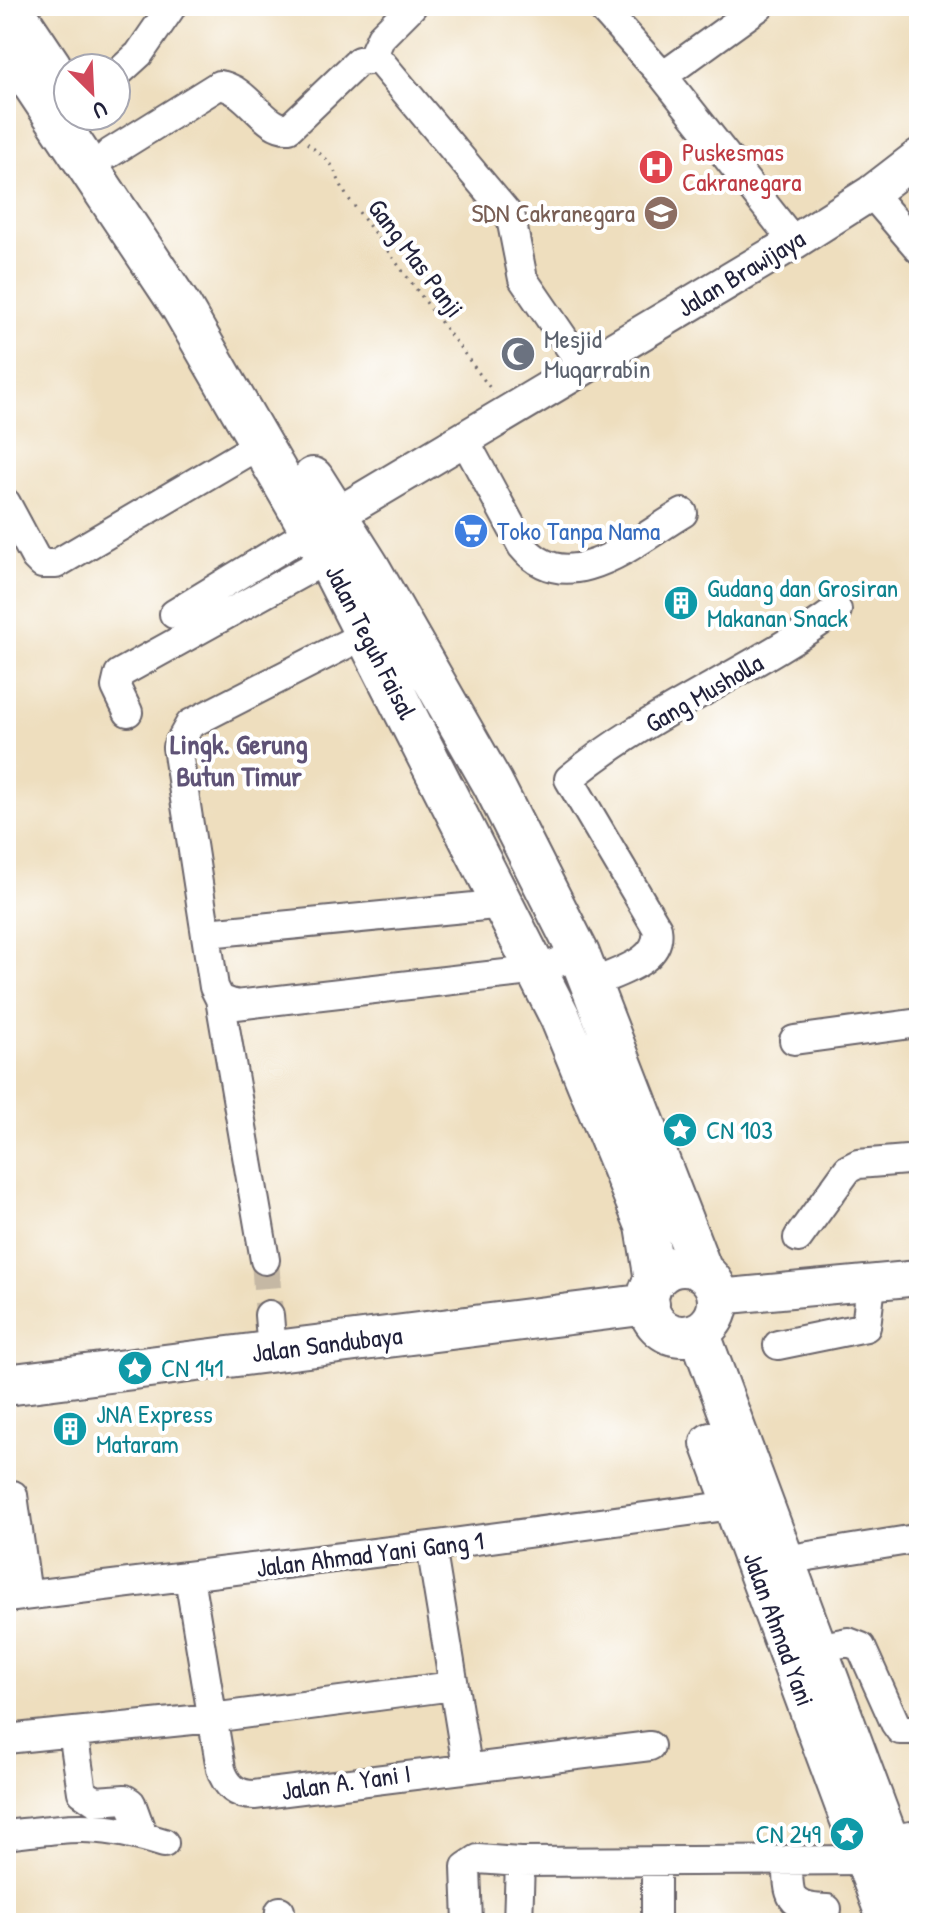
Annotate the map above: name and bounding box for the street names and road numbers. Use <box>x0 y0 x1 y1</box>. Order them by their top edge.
street label: Gang Mas Panji <box>360 191 473 324</box>
street label: Jalan Brawijaya <box>670 221 811 324</box>
street label: Jalan Teguh Faisal <box>318 559 425 725</box>
street label: Gang Musholla <box>638 645 769 740</box>
street label: Jalan Sandubaya <box>250 1317 404 1370</box>
street label: Jalan Ahmad Yani Gang 1 <box>254 1522 486 1585</box>
street label: Jalan Ahmad Yani <box>735 1547 824 1711</box>
street label: Jalan A. Yani I <box>279 1755 413 1808</box>

